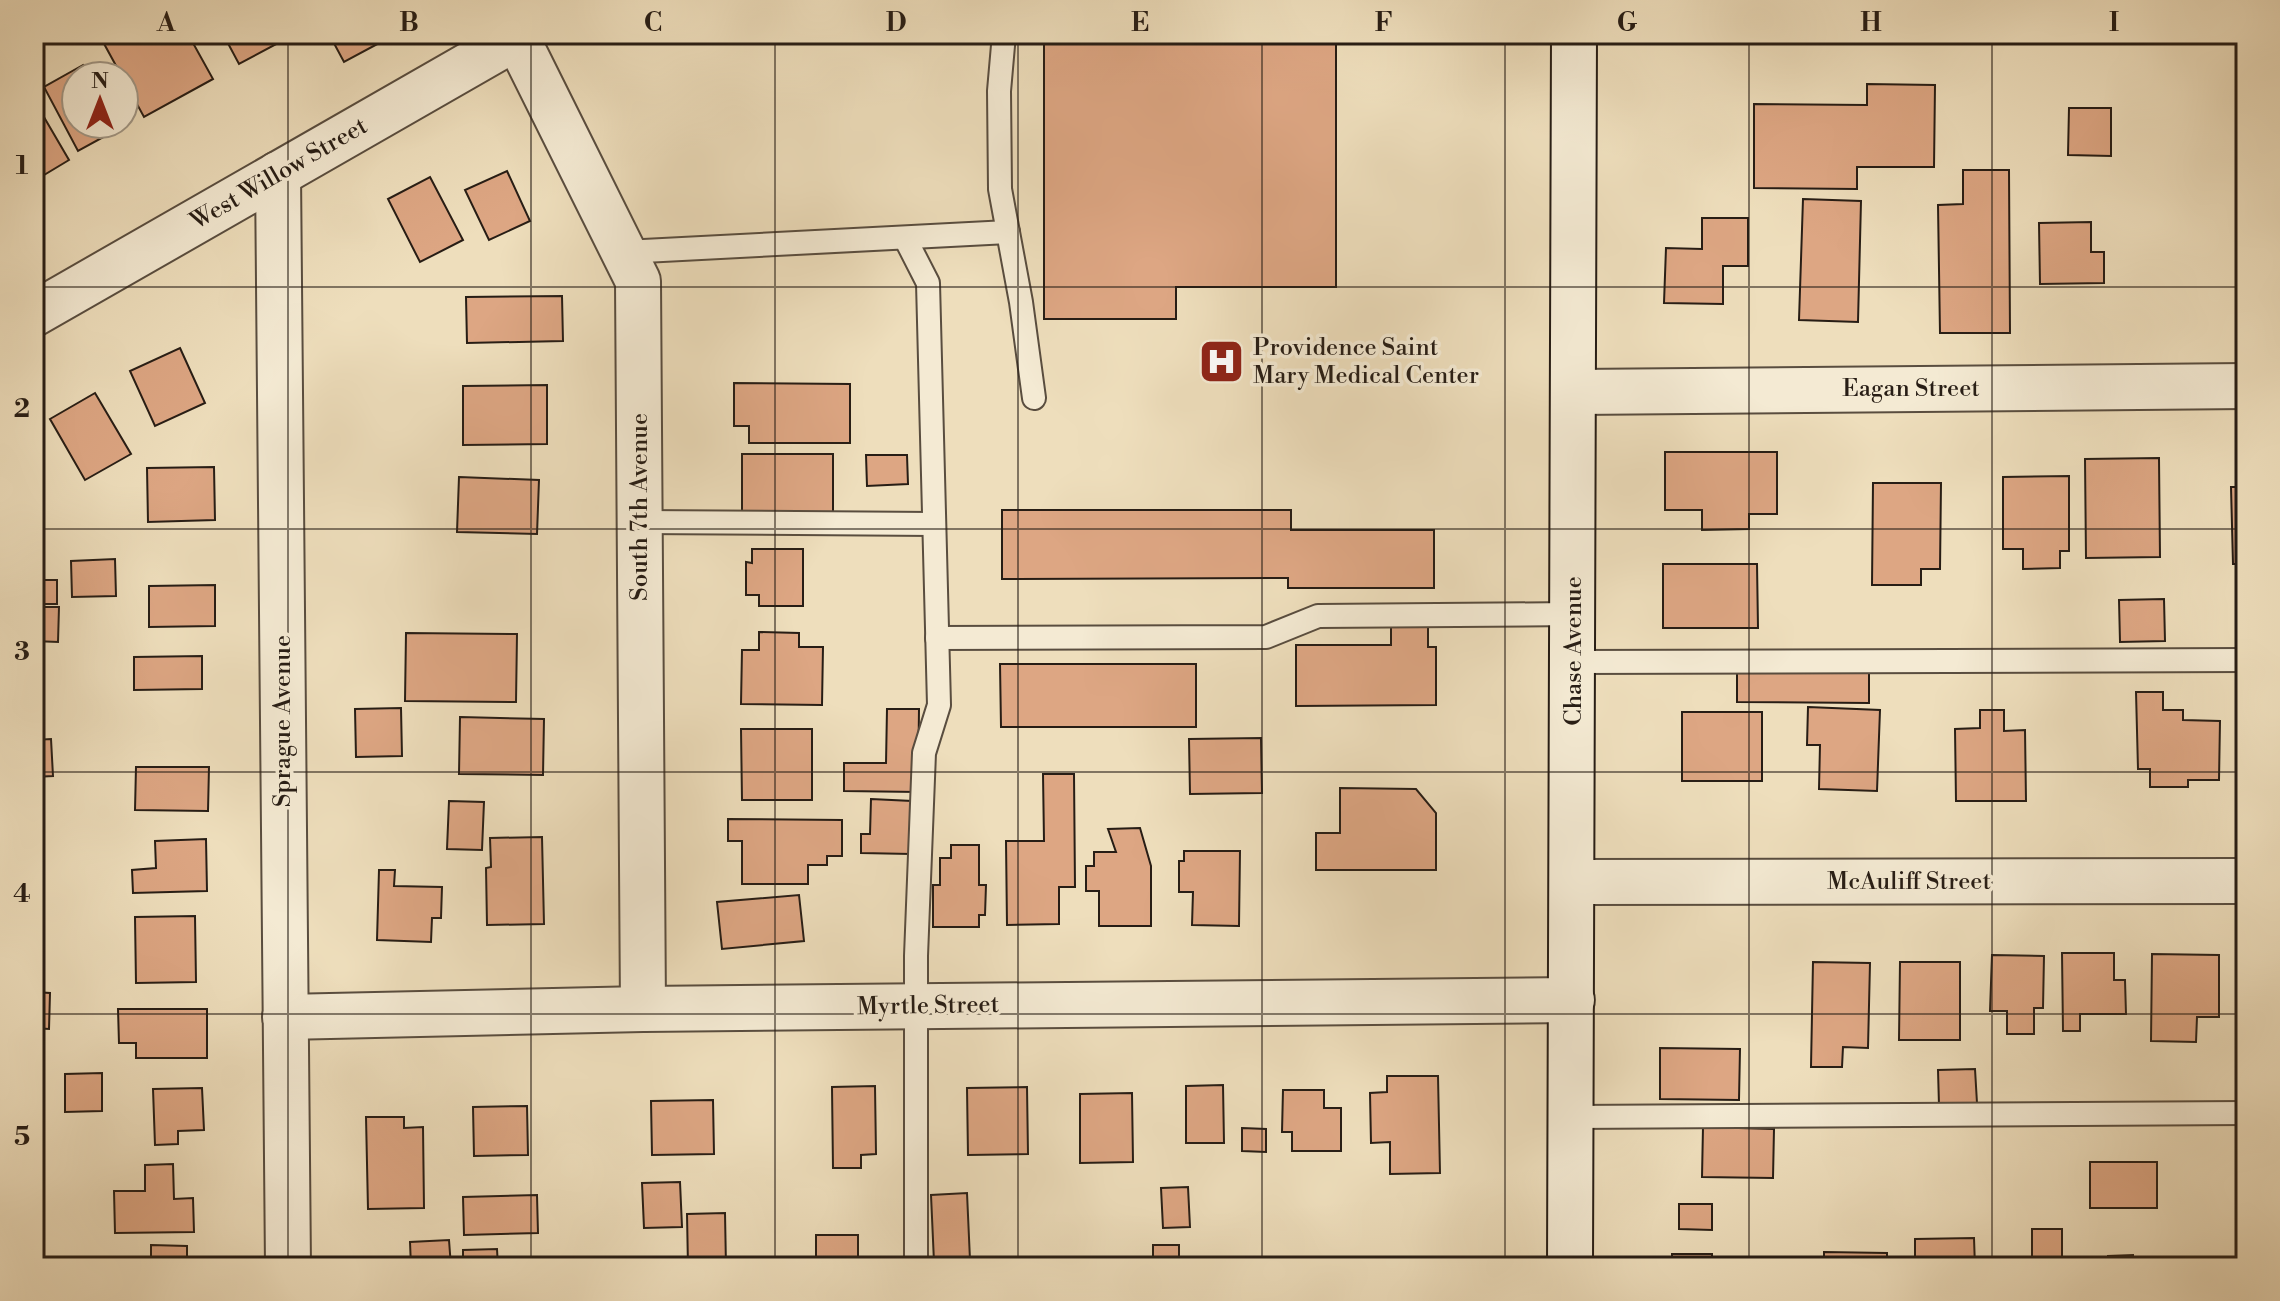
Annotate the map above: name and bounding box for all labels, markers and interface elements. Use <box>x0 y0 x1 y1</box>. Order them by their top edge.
text: A <box>156 7 176 39</box>
text: B <box>399 7 419 39</box>
text: C <box>644 7 662 39</box>
text: D <box>886 7 906 39</box>
text: E <box>1131 7 1149 39</box>
text: F <box>1375 7 1393 39</box>
text: G <box>1617 7 1638 39</box>
text: H <box>1860 7 1882 39</box>
text: I <box>2109 7 2119 39</box>
north arrow <box>60 60 140 140</box>
text: N <box>91 68 109 95</box>
street label: West Willow Street <box>184 111 373 237</box>
text: 1 <box>16 150 29 182</box>
place label: Providence Saint Mary Medical Center <box>1253 333 1479 391</box>
hospital icon: Providence Saint Mary Medical Center <box>1198 338 1246 386</box>
street label: Eagan Street <box>1842 374 1980 404</box>
text: 2 <box>14 393 30 425</box>
street label: South 7th Avenue <box>625 413 655 601</box>
street label: Chase Avenue <box>1559 576 1589 726</box>
street label: Sprague Avenue <box>268 635 298 807</box>
text: 3 <box>14 636 30 668</box>
street label: McAuliff Street <box>1827 867 1991 897</box>
text: 4 <box>13 878 31 910</box>
street label: Myrtle Street <box>857 990 1000 1022</box>
text: 5 <box>14 1121 30 1153</box>

